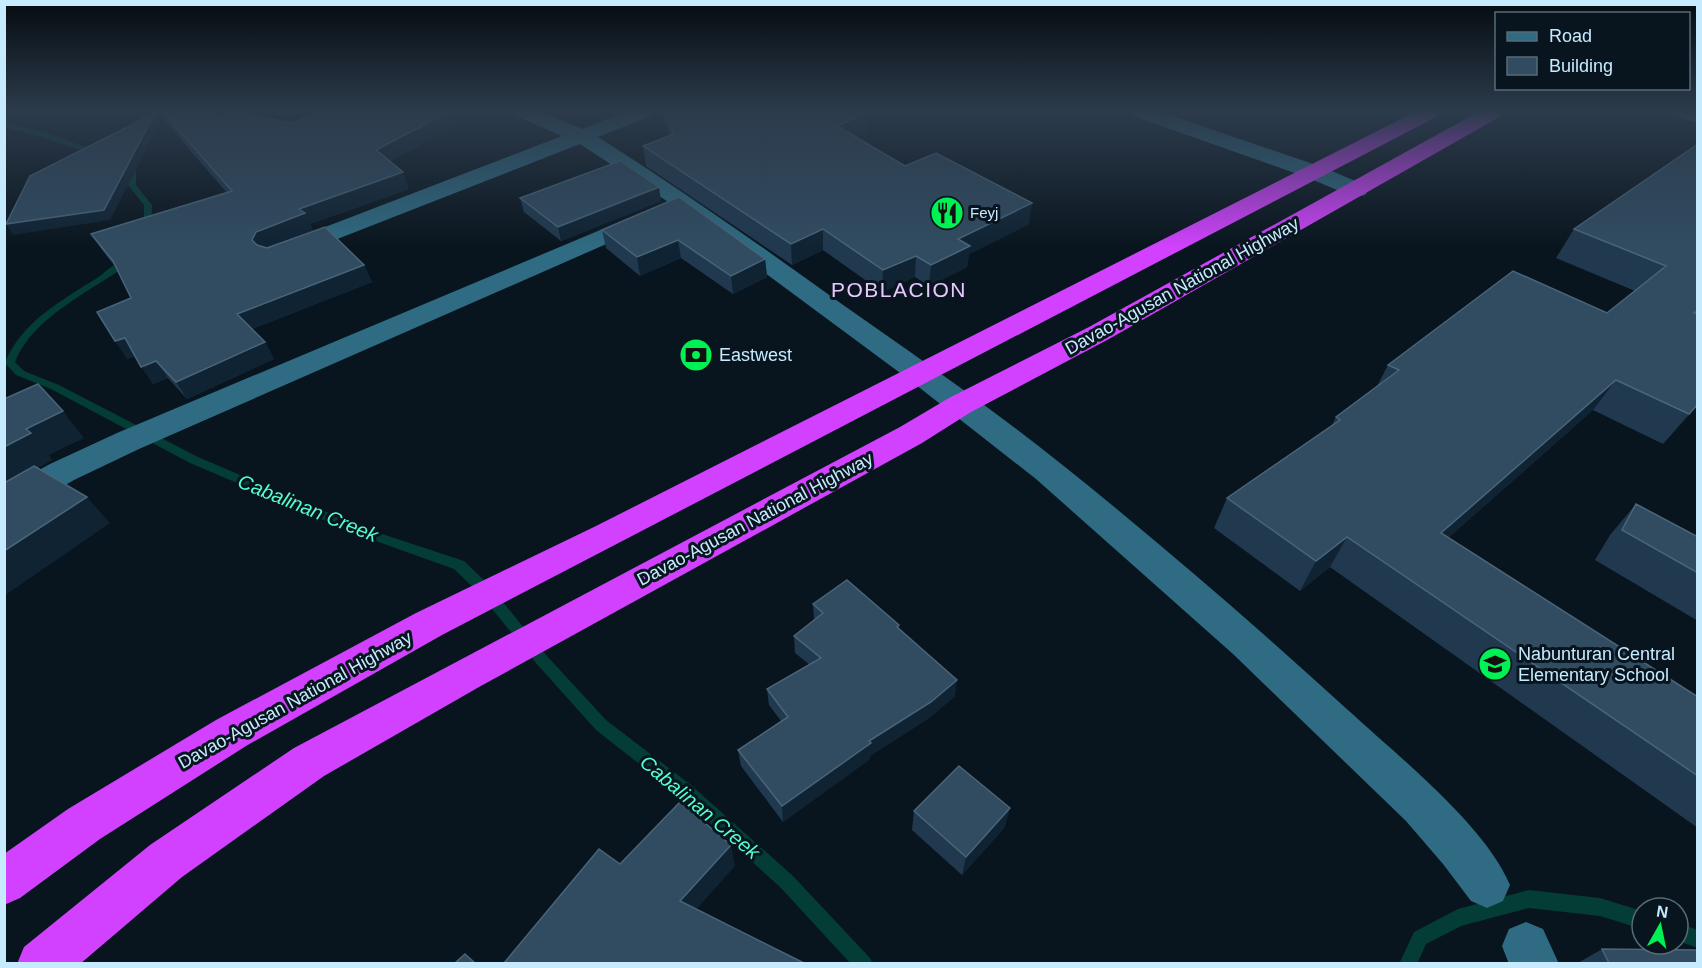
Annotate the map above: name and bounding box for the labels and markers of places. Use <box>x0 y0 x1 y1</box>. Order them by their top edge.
restaurant icon: Feyj <box>929 195 965 231</box>
place label: Feyj <box>970 204 998 221</box>
bank icon: Eastwest <box>678 337 714 373</box>
place label: Eastwest <box>719 345 792 365</box>
place label: Nabunturan Central Elementary School <box>1518 644 1675 685</box>
school or university icon: Nabunturan Central Elementary School <box>1477 646 1513 682</box>

